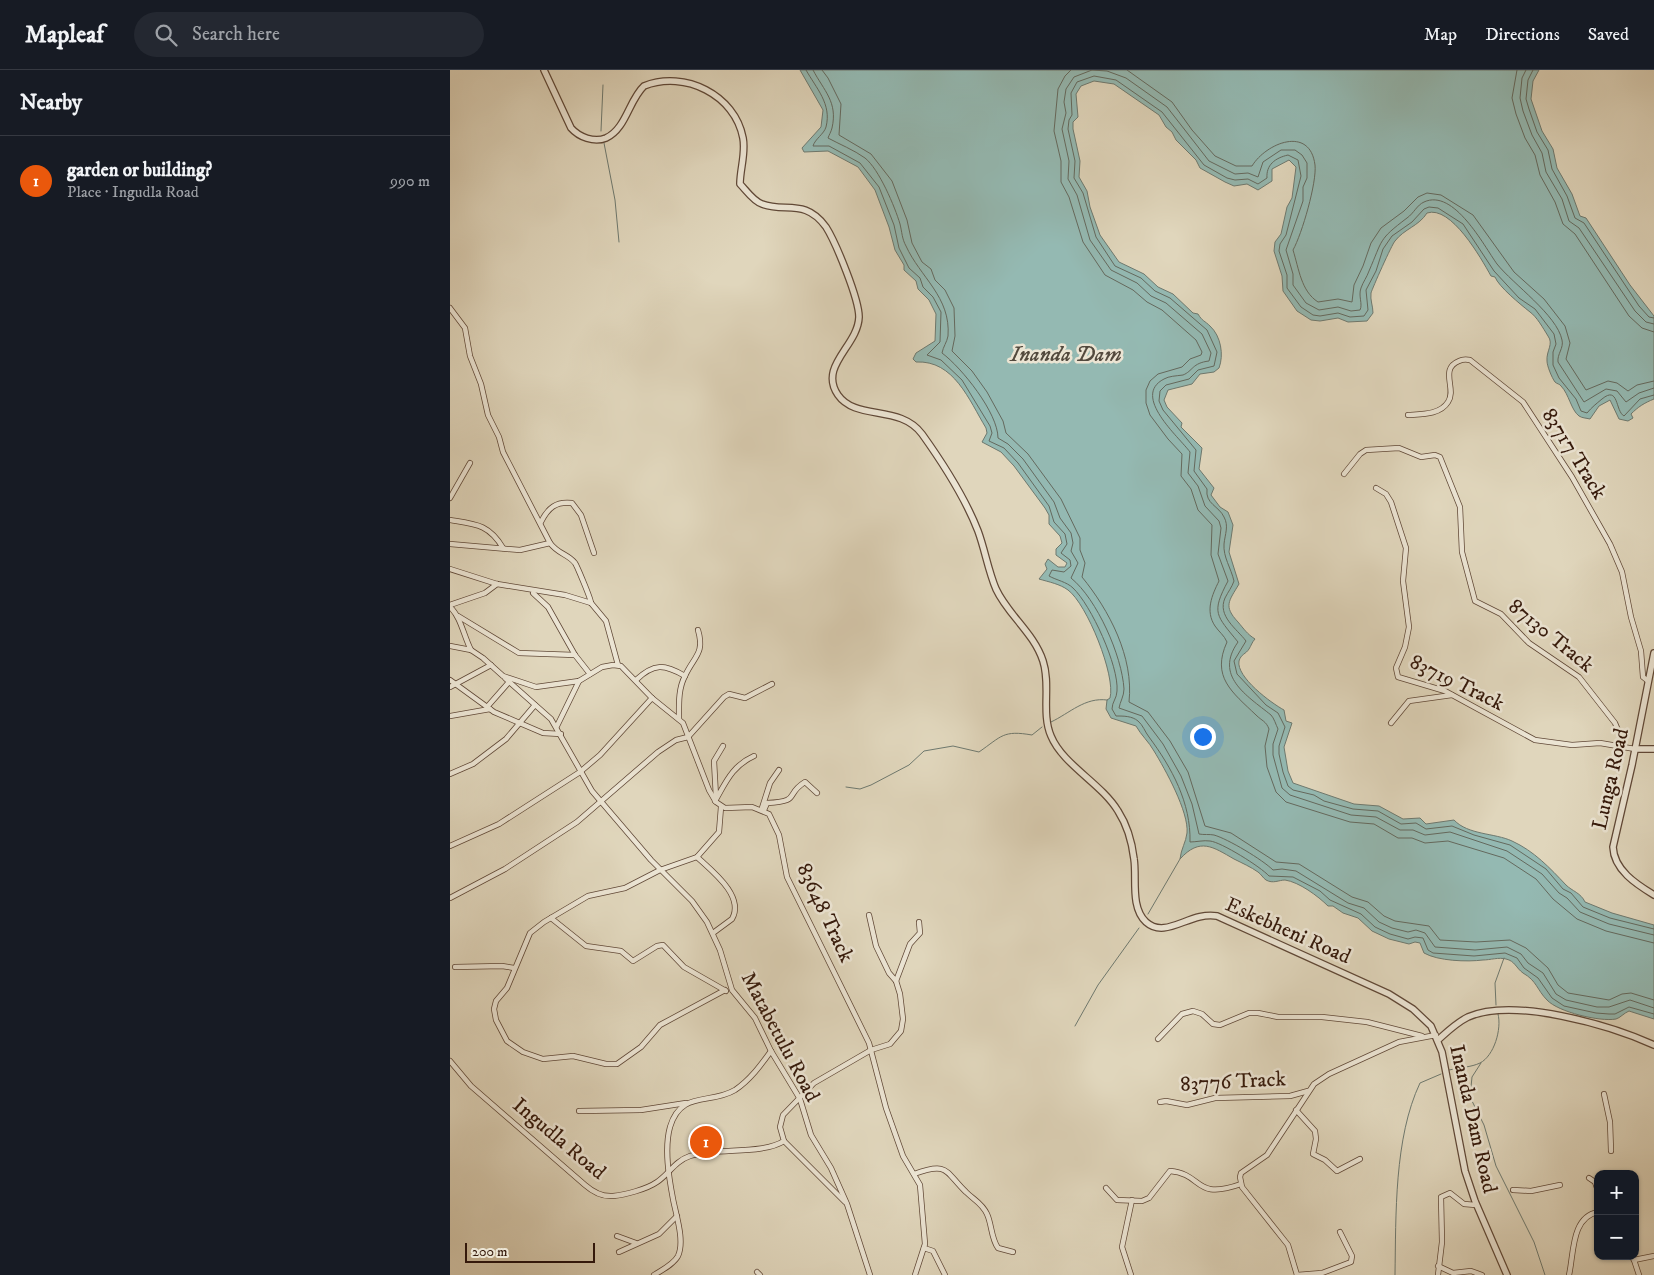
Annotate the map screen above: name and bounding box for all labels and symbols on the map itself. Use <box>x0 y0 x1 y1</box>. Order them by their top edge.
water label: Inanda Dam <box>1008 341 1122 368</box>
street label: 83717 Track <box>1536 404 1613 505</box>
street label: 87130 Track <box>1503 594 1600 679</box>
street label: 83719 Track <box>1405 649 1509 717</box>
your location <box>1190 724 1216 750</box>
street label: Lunga Road <box>1587 725 1635 832</box>
street label: 83648 Track <box>791 859 859 967</box>
street label: Eskebheni Road <box>1221 892 1355 970</box>
street label: Matabetulu Road <box>735 968 825 1107</box>
street label: Inanda Dam Road <box>1443 1042 1503 1196</box>
street label: 83776 Track <box>1180 1066 1287 1098</box>
street label: Ingudla Road <box>507 1093 611 1186</box>
pin: 1 <box>690 1123 722 1161</box>
scale bar <box>465 1240 595 1263</box>

